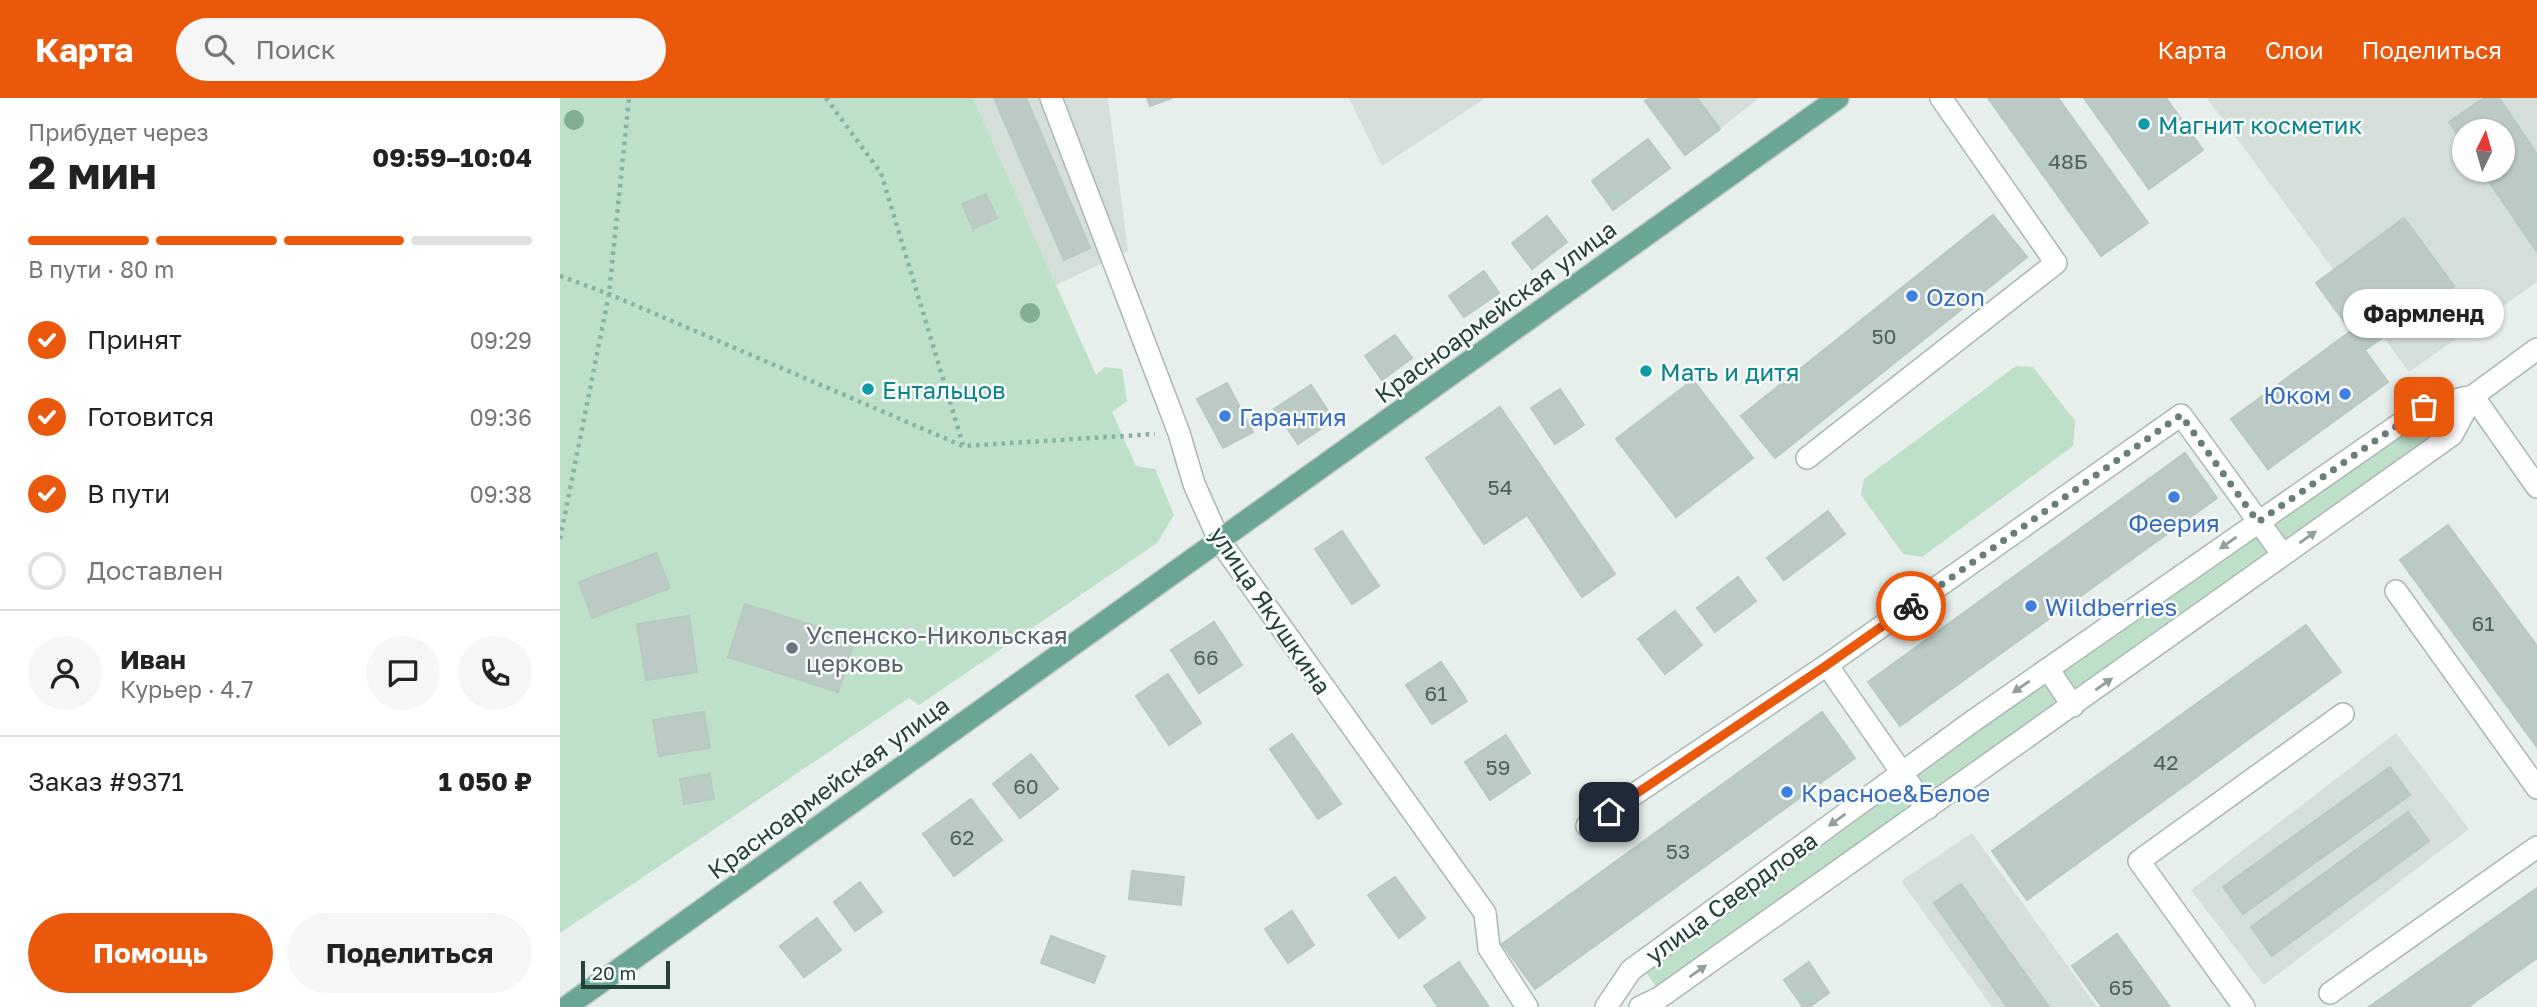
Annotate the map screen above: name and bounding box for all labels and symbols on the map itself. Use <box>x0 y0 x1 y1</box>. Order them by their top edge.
place label: Магнит косметик <box>2158 110 2362 139</box>
marker: Магнит косметик <box>2136 116 2152 132</box>
north arrow <box>2452 119 2515 182</box>
house number: 48Б <box>2048 148 2088 174</box>
street label: Красноармейская улица <box>1369 214 1621 408</box>
place label: Ozon <box>1926 282 1985 311</box>
marker: Ozon <box>1904 288 1920 304</box>
callout: Фармленд <box>2344 288 2504 337</box>
house number: 50 <box>1871 323 1897 349</box>
place label: Мать и дитя <box>1660 357 1799 386</box>
marker: Мать и дитя <box>1638 363 1654 379</box>
place label: Ентальцов <box>882 375 1006 404</box>
pin <box>2394 377 2454 437</box>
place label: Юком <box>2263 380 2331 409</box>
marker: Ентальцов <box>860 381 876 397</box>
marker: Юком <box>2337 386 2353 402</box>
place label: Гарантия <box>1239 402 1347 431</box>
marker: Гарантия <box>1217 408 1233 424</box>
house number: 54 <box>1488 474 1513 500</box>
marker: Феерия <box>2166 489 2182 505</box>
place label: Феерия <box>2128 508 2220 537</box>
street label: улица Якушкина <box>1204 521 1338 699</box>
one-way arrow <box>2299 530 2317 544</box>
one-way arrow <box>2219 536 2237 550</box>
courier <box>1876 571 1946 641</box>
place label: Wildberries <box>2045 592 2177 621</box>
marker: Wildberries <box>2023 598 2039 614</box>
house number: 61 <box>2472 610 2494 636</box>
place label: Успенско-Никольская церковь <box>806 620 1068 677</box>
marker: Успенско-Никольская церковь <box>784 640 800 656</box>
house number: 66 <box>1193 644 1219 670</box>
one-way arrow <box>2095 677 2113 691</box>
house number: 61 <box>1425 680 1447 706</box>
one-way arrow <box>2012 680 2030 694</box>
street label: Красноармейская улица <box>702 690 954 884</box>
house number: 42 <box>2154 749 2179 775</box>
house number: 59 <box>1486 754 1510 780</box>
house number: 60 <box>1013 773 1039 799</box>
place label: Красное&Белое <box>1801 778 1990 807</box>
pin <box>1579 782 1639 842</box>
marker: Красное&Белое <box>1779 784 1795 800</box>
one-way arrow <box>1828 813 1846 827</box>
house number: 62 <box>950 824 974 850</box>
street label: улица Свердлова <box>1639 825 1823 969</box>
house number: 53 <box>1666 838 1690 864</box>
scale bar <box>581 958 670 990</box>
one-way arrow <box>1689 964 1707 978</box>
house number: 65 <box>2109 974 2133 1000</box>

